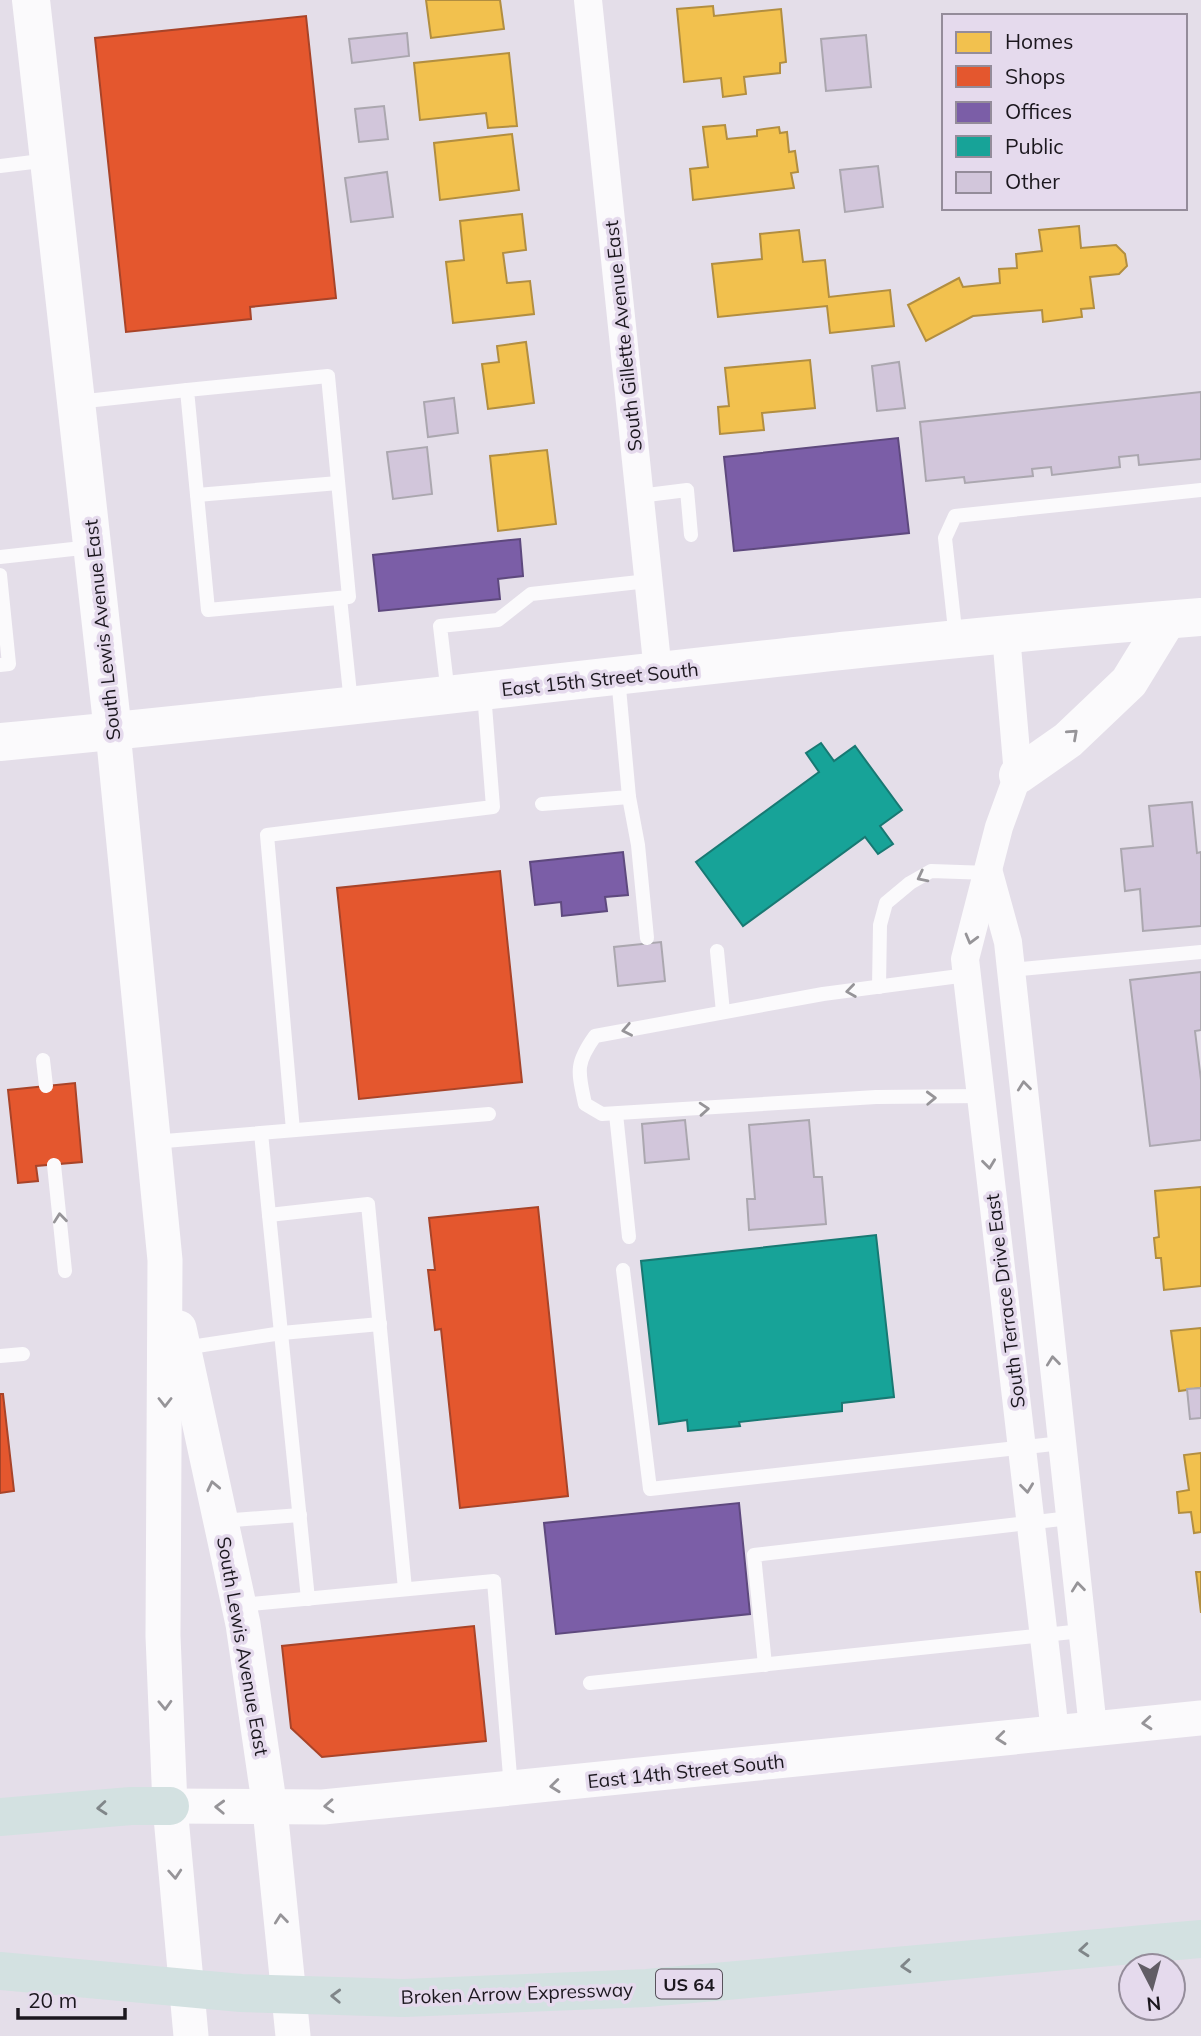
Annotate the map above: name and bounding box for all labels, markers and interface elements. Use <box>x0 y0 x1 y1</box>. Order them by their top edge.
legend <box>942 14 1187 210</box>
text: Homes <box>1005 28 1073 54</box>
text: Shops <box>1005 63 1065 89</box>
text: Offices <box>1005 98 1072 124</box>
text: Public <box>1005 133 1064 159</box>
text: Other <box>1005 168 1060 194</box>
street label: South Gillette Avenue East <box>599 219 647 453</box>
street label: South Lewis Avenue East <box>78 518 126 742</box>
street label: East 15th Street South <box>500 657 700 701</box>
one-way arrow <box>1065 730 1078 742</box>
one-way arrow <box>917 868 929 882</box>
one-way arrow <box>965 933 979 945</box>
one-way arrow <box>845 983 857 998</box>
one-way arrow <box>621 1022 633 1037</box>
one-way arrow <box>1016 1080 1031 1092</box>
one-way arrow <box>926 1091 937 1106</box>
one-way arrow <box>699 1102 710 1117</box>
one-way arrow <box>981 1159 996 1170</box>
street label: South Terrace Drive East <box>980 1192 1030 1409</box>
one-way arrow <box>52 1212 67 1224</box>
one-way arrow <box>1046 1355 1061 1367</box>
one-way arrow <box>157 1397 173 1408</box>
one-way arrow <box>207 1480 221 1492</box>
one-way arrow <box>1019 1482 1034 1493</box>
street label: South Lewis Avenue East <box>212 1535 274 1758</box>
one-way arrow <box>1070 1581 1085 1593</box>
one-way arrow <box>158 1699 173 1710</box>
one-way arrow <box>1141 1715 1152 1730</box>
one-way arrow <box>995 1730 1007 1745</box>
street label: East 14th Street South <box>586 1749 786 1793</box>
one-way arrow <box>549 1778 561 1793</box>
one-way arrow <box>323 1798 334 1813</box>
one-way arrow <box>96 1800 107 1815</box>
one-way arrow <box>214 1800 225 1815</box>
one-way arrow <box>167 1869 182 1880</box>
one-way arrow <box>274 1914 289 1925</box>
one-way arrow <box>1078 1942 1089 1957</box>
north arrow <box>1117 1952 1187 2022</box>
one-way arrow <box>900 1958 911 1973</box>
road number: US 64 <box>656 1970 722 1998</box>
scale bar <box>18 1976 124 2020</box>
street label: Broken Arrow Expressway <box>400 1977 634 2009</box>
text: 20 m <box>28 1987 77 2013</box>
one-way arrow <box>330 1988 341 2004</box>
text: N <box>1145 1991 1162 2017</box>

